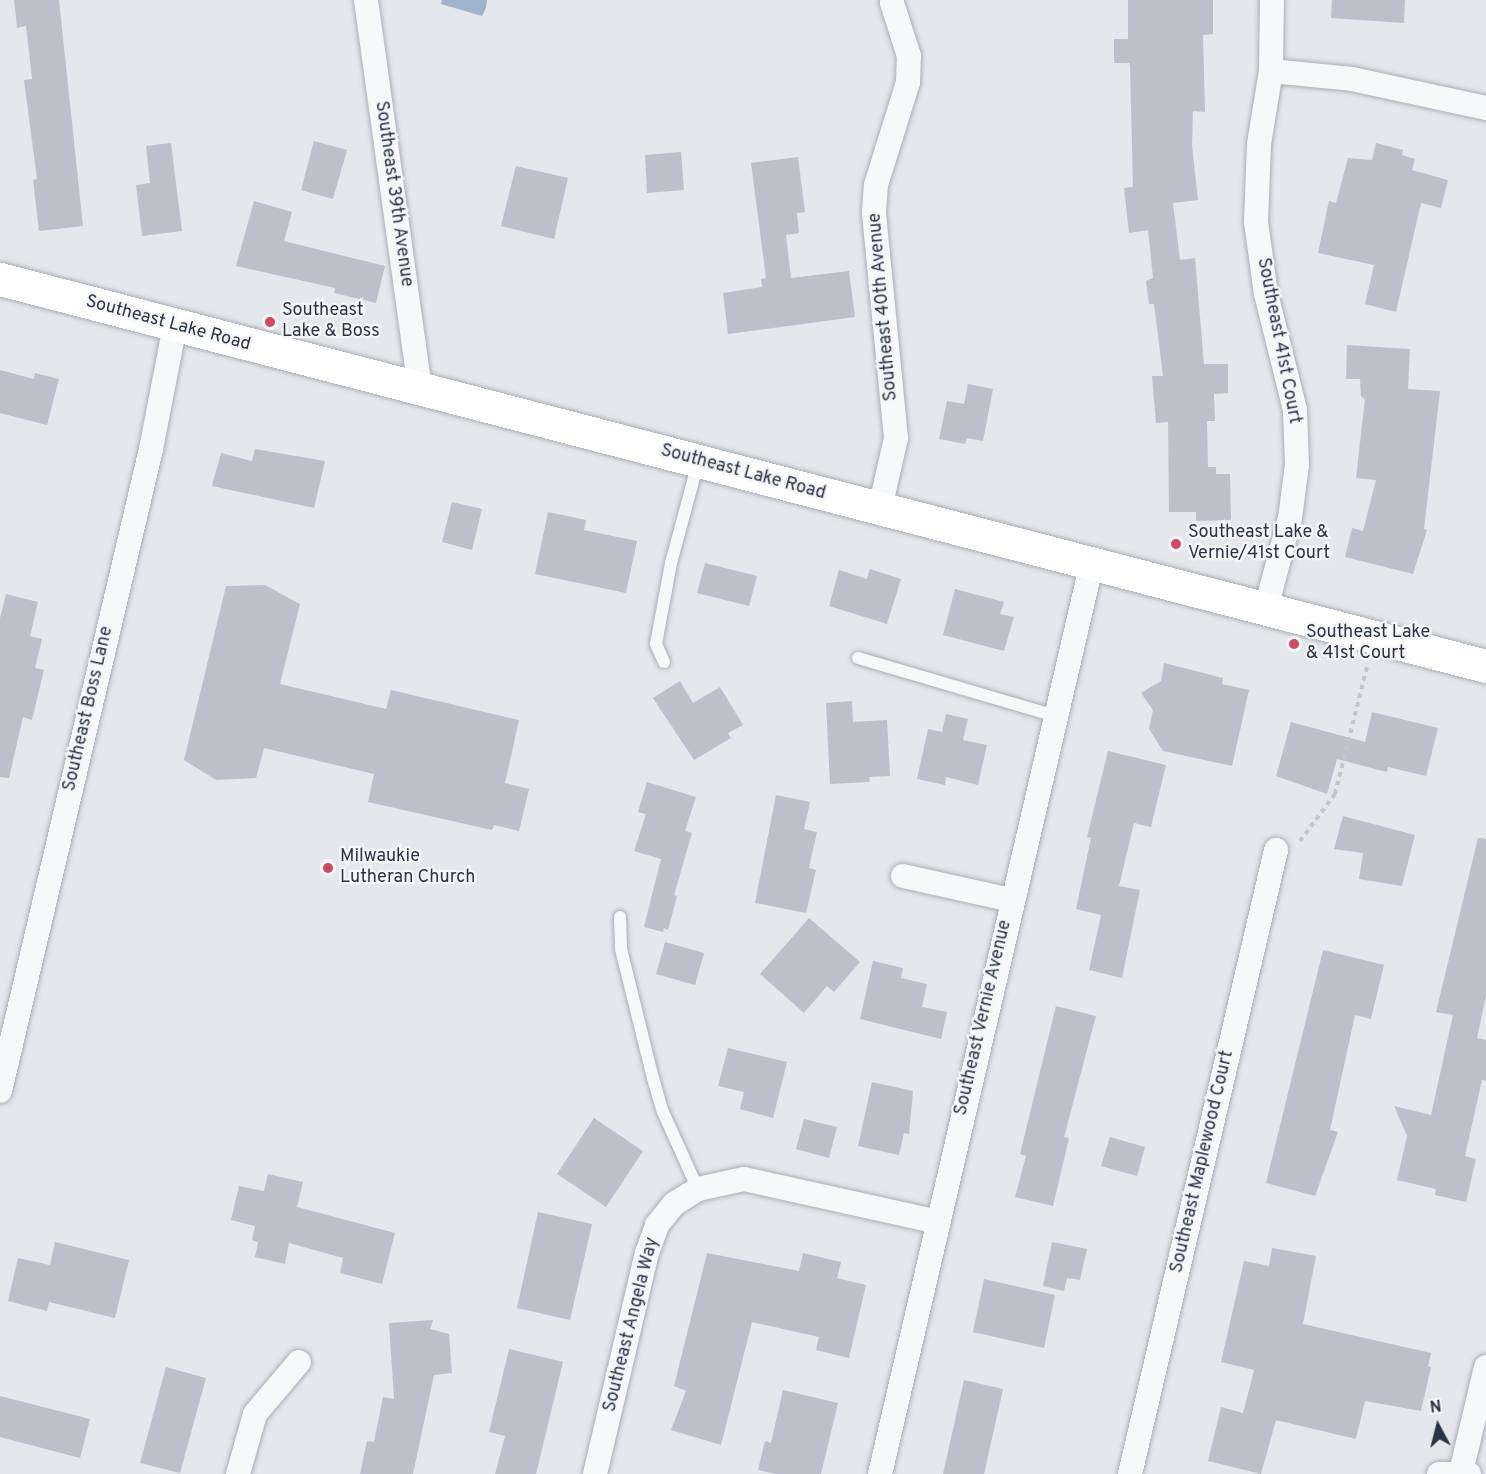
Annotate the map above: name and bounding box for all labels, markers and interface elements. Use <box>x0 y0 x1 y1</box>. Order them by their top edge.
street label: Southeast 39th Avenue <box>369 99 417 289</box>
street label: Southeast 40th Avenue <box>865 212 903 402</box>
street label: Southeast 41st Court <box>1251 256 1305 426</box>
street label: Southeast Lake Road <box>83 292 253 356</box>
place label: Southeast Lake & Boss <box>282 301 380 344</box>
marker: Southeast Lake & Boss <box>263 315 277 329</box>
street label: Southeast Lake Road <box>658 441 828 505</box>
place label: Southeast Lake & Vernie/41st Court <box>1188 523 1330 566</box>
marker: Southeast Lake & Vernie/41st Court <box>1169 537 1183 551</box>
place label: Southeast Lake & 41st Court <box>1306 623 1430 666</box>
street label: Southeast Boss Lane <box>60 624 118 794</box>
marker: Southeast Lake & 41st Court <box>1287 637 1301 651</box>
place label: Milwaukie Lutheran Church <box>340 847 475 890</box>
marker: Milwaukie Lutheran Church <box>321 861 335 875</box>
street label: Southeast Vernie Avenue <box>951 917 1017 1119</box>
street label: Southeast Maplewood Court <box>1167 1049 1239 1275</box>
street label: Southeast Angela Way <box>600 1235 664 1415</box>
north arrow <box>1408 1396 1468 1456</box>
text: N <box>1429 1398 1443 1419</box>

